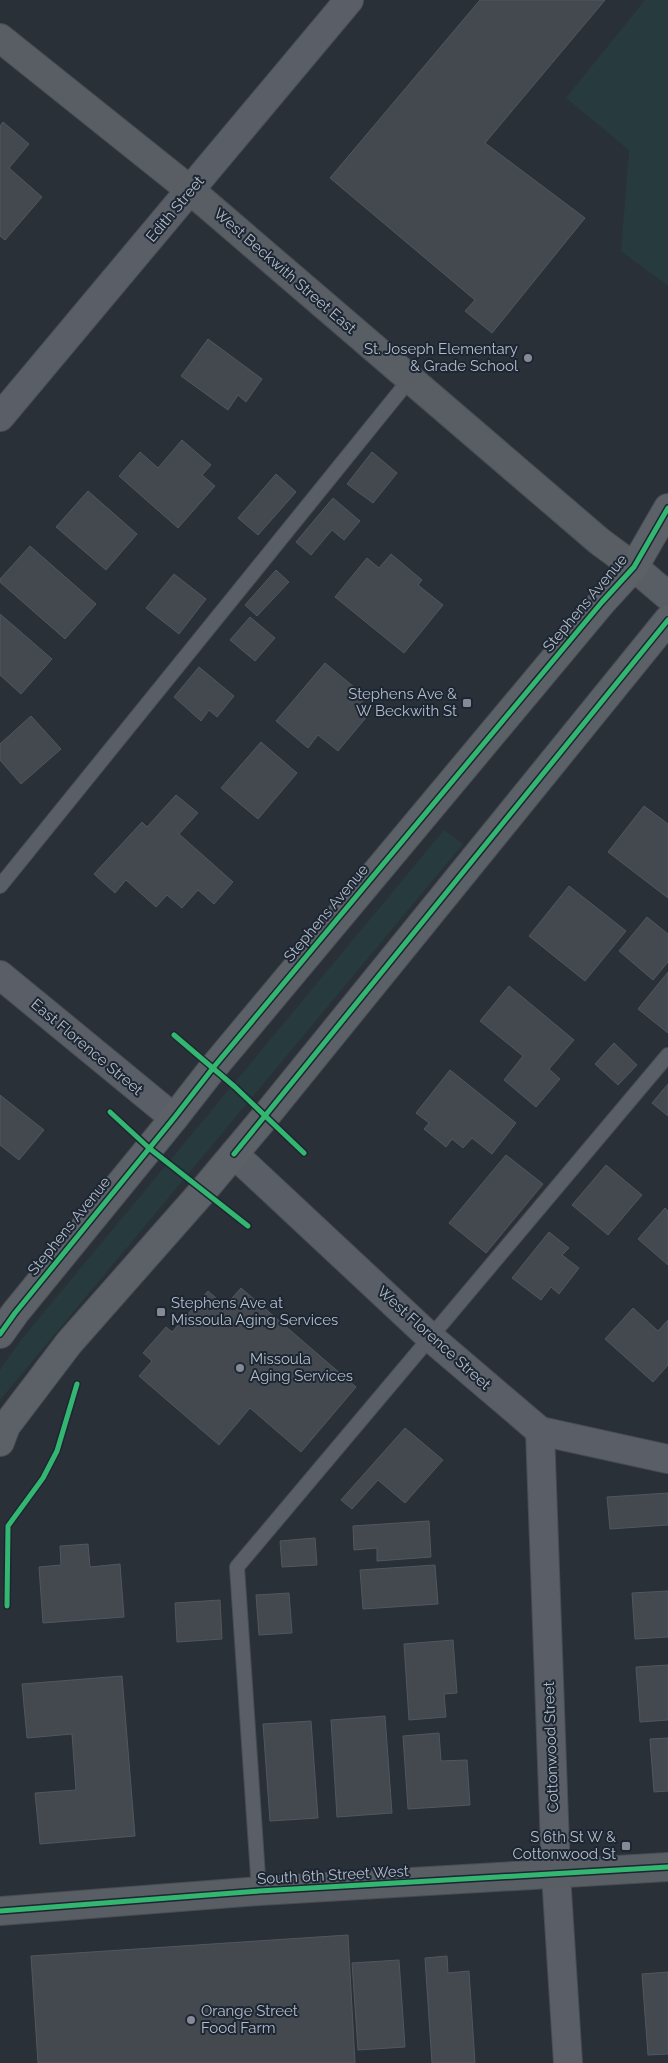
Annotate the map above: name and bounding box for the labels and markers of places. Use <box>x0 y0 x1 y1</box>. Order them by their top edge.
place label: St. Joseph Elementary & Grade School <box>364 340 519 375</box>
marker: St. Joseph Elementary & Grade School <box>522 352 534 364</box>
place label: Stephens Ave & W Beckwith St <box>348 685 457 720</box>
marker: Stephens Ave & W Beckwith St <box>461 697 473 709</box>
place label: Stephens Ave at Missoula Aging Services <box>171 1294 338 1329</box>
marker: Stephens Ave at Missoula Aging Services <box>155 1306 167 1318</box>
place label: Missoula Aging Services <box>250 1350 353 1385</box>
marker: Missoula Aging Services <box>234 1362 246 1374</box>
place label: S 6th St W & Cottonwood St <box>513 1828 616 1863</box>
marker: S 6th St W & Cottonwood St <box>620 1840 632 1852</box>
place label: Orange Street Food Farm <box>201 2002 298 2037</box>
marker: Orange Street Food Farm <box>185 2014 197 2026</box>

